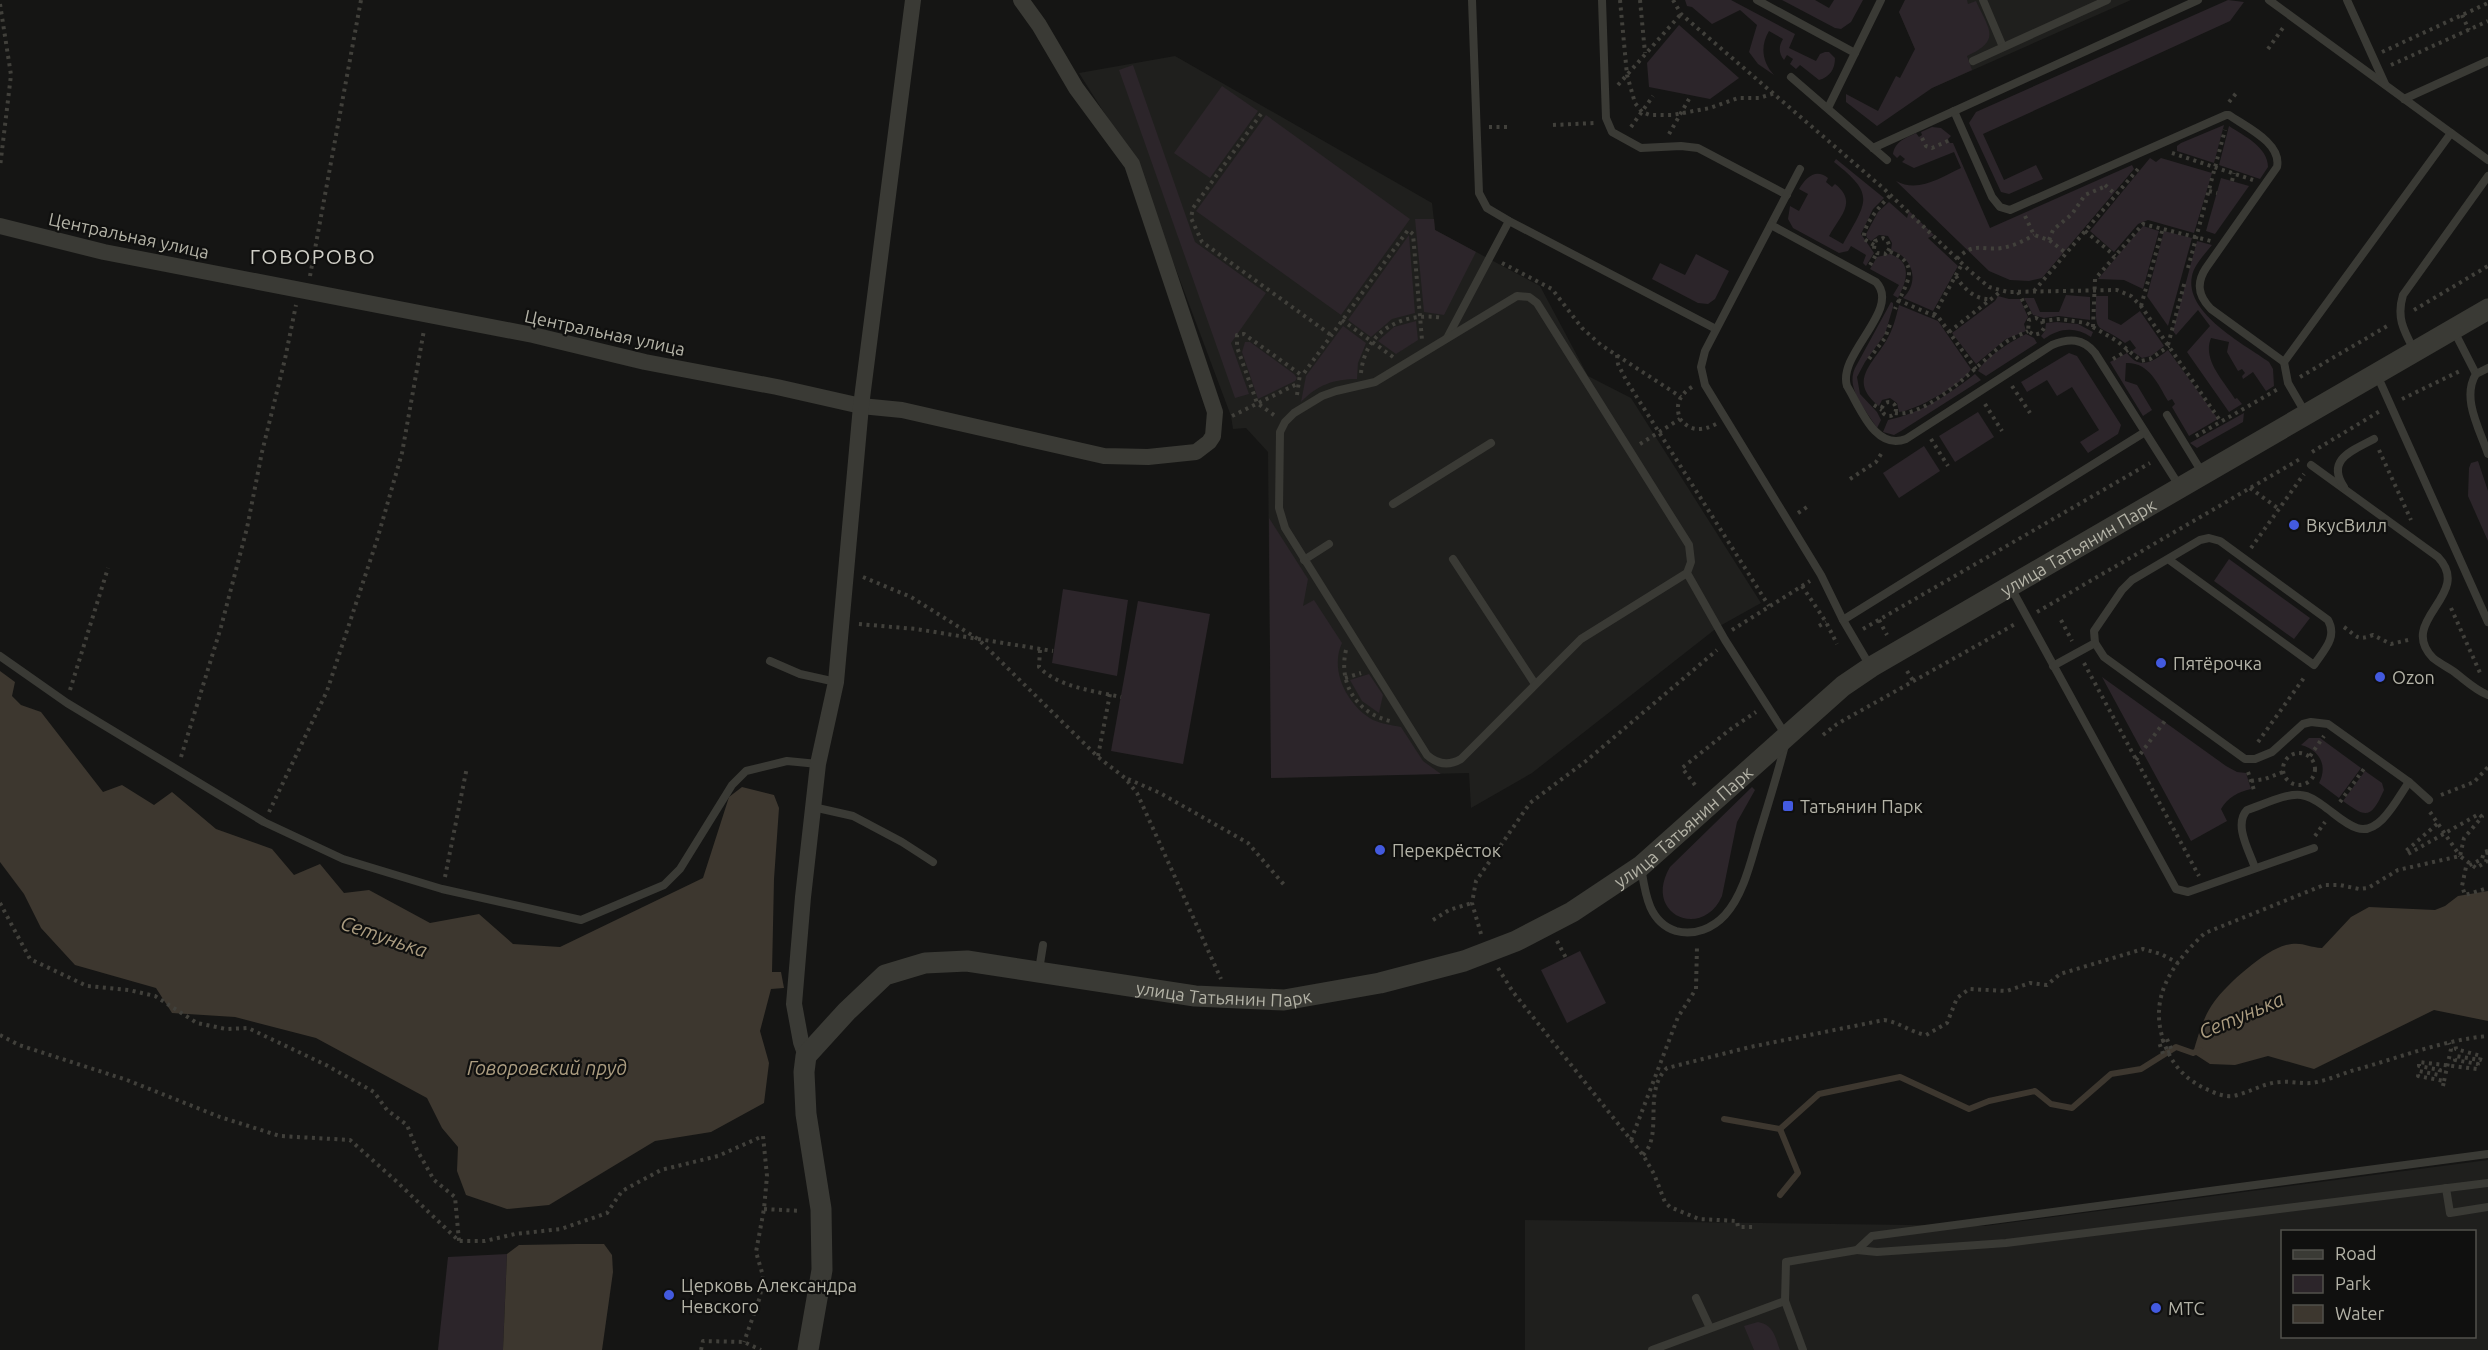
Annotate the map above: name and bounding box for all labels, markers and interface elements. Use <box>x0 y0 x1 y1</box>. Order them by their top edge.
street label: Центральная улица <box>47 208 211 262</box>
district label: ГОВОРОВО <box>250 244 376 268</box>
street label: Центральная улица <box>523 305 687 359</box>
street label: улица Татьянин Парк <box>1997 494 2159 600</box>
place label: ВкусВилл <box>2306 515 2387 535</box>
marker: ВкусВилл <box>2287 518 2301 532</box>
place label: Пятёрочка <box>2173 653 2262 673</box>
marker: Пятёрочка <box>2154 656 2168 670</box>
place label: Ozon <box>2392 667 2435 687</box>
marker: Ozon <box>2373 670 2387 684</box>
street label: улица Татьянин Парк <box>1610 762 1756 891</box>
place label: Татьянин Парк <box>1800 796 1923 816</box>
marker: Татьянин Парк <box>1781 799 1795 813</box>
place label: Перекрёсток <box>1392 840 1501 860</box>
marker: Перекрёсток <box>1373 843 1387 857</box>
water label: Сетунька <box>338 910 431 962</box>
street label: улица Татьянин Парк <box>1135 977 1313 1010</box>
water label: Сетунька <box>2195 987 2287 1043</box>
water label: Говоровский пруд <box>467 1056 627 1079</box>
legend <box>2281 1230 2476 1338</box>
text: Road <box>2335 1243 2377 1263</box>
text: Park <box>2335 1273 2371 1293</box>
place label: Церковь Александра Невского <box>681 1275 857 1316</box>
marker: Церковь Александра Невского <box>662 1288 676 1302</box>
place label: МТС <box>2168 1298 2204 1318</box>
marker: МТС <box>2149 1301 2163 1315</box>
text: Water <box>2335 1303 2385 1323</box>

